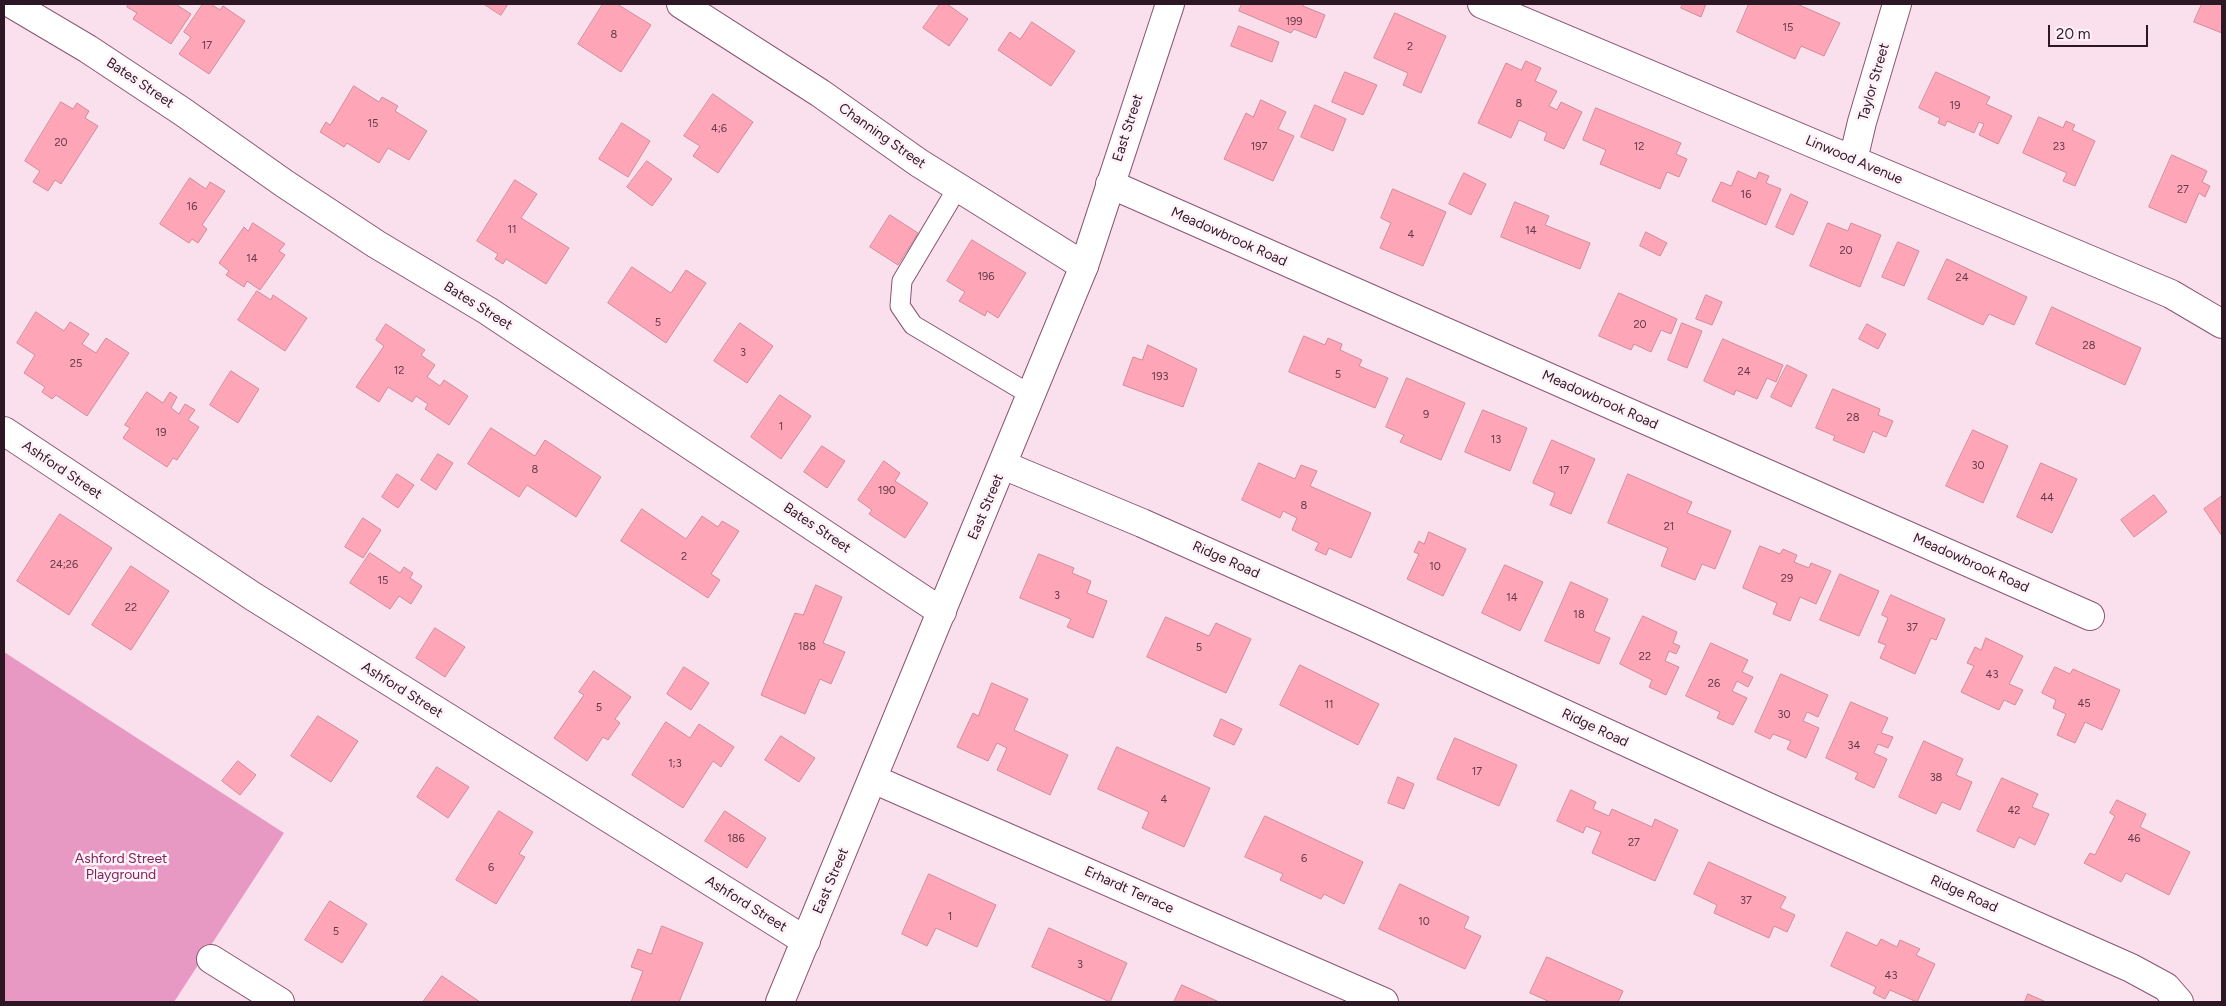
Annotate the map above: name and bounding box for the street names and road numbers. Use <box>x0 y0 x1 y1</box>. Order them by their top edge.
street label: Taylor Street <box>1855 41 1893 123</box>
street label: Bates Street <box>103 54 177 112</box>
street label: East Street <box>1109 92 1147 164</box>
street label: Channing Street <box>835 100 929 172</box>
street label: Linwood Avenue <box>1803 132 1905 188</box>
street label: Meadowbrook Road <box>1168 204 1290 270</box>
street label: Bates Street <box>441 278 515 334</box>
street label: Meadowbrook Road <box>1539 367 1661 433</box>
street label: Ashford Street <box>19 437 105 503</box>
street label: East Street <box>965 472 1007 542</box>
street label: Bates Street <box>780 499 854 557</box>
street label: Meadowbrook Road <box>1910 530 2032 596</box>
street label: Ridge Road <box>1190 538 1262 582</box>
street label: Ashford Street <box>358 658 446 722</box>
street label: Ridge Road <box>1559 705 1631 751</box>
street label: East Street <box>810 846 852 916</box>
street label: Erhardt Terrace <box>1082 863 1176 917</box>
street label: Ashford Street <box>702 872 790 936</box>
street label: Ridge Road <box>1928 872 2000 916</box>

